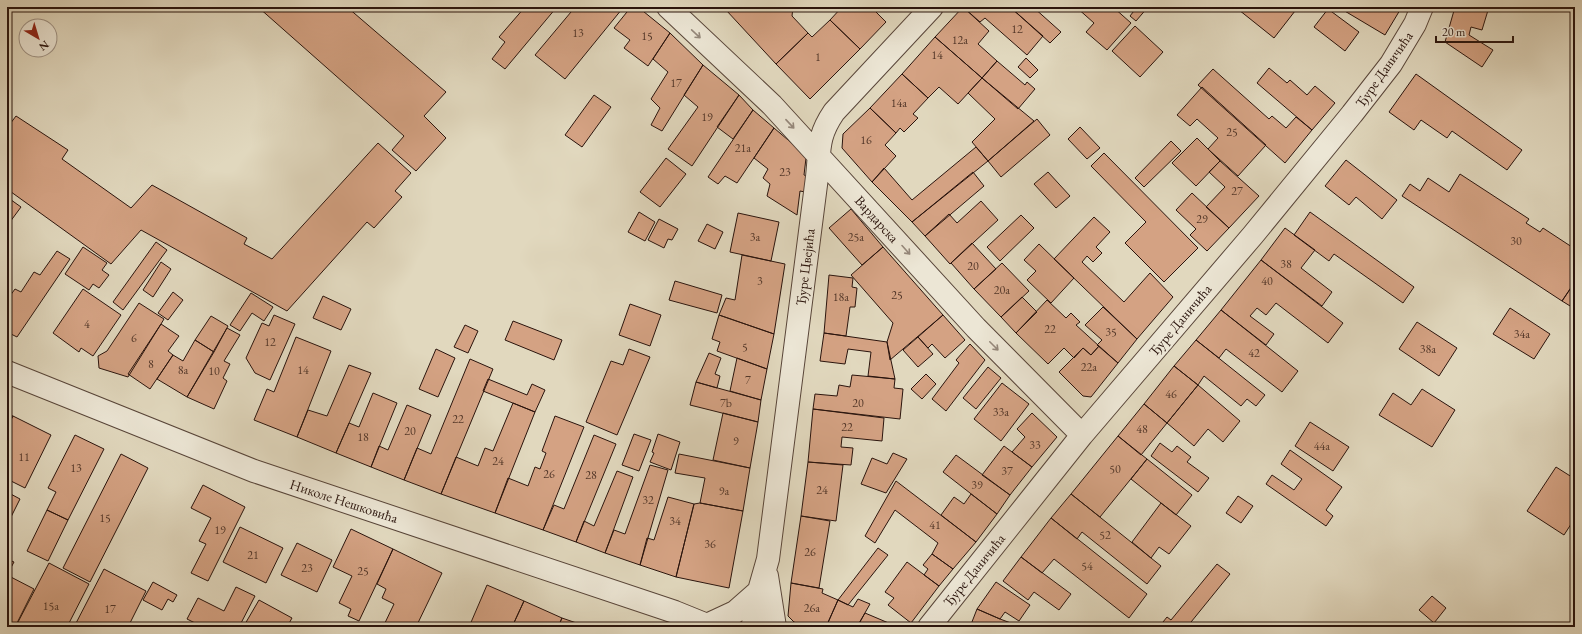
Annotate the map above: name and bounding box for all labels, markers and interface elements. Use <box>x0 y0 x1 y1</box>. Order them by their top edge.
north arrow <box>18 18 58 58</box>
scale bar <box>1436 18 1513 44</box>
house number: 12 <box>1011 21 1023 37</box>
text: 20 m <box>1442 24 1466 40</box>
house number: 13 <box>572 25 584 41</box>
street label: Ђуре Даничића <box>1351 27 1417 110</box>
house number: 15 <box>641 28 653 44</box>
one-way arrow <box>691 29 701 39</box>
house number: 12a <box>952 32 968 48</box>
text: N <box>36 38 52 54</box>
house number: 14 <box>931 47 943 63</box>
house number: 1 <box>815 49 821 65</box>
house number: 17 <box>670 75 682 91</box>
house number: 14a <box>891 95 907 111</box>
house number: 19 <box>701 109 713 125</box>
one-way arrow <box>785 119 795 129</box>
house number: 25 <box>1226 124 1238 140</box>
house number: 16 <box>860 132 872 148</box>
house number: 21a <box>735 140 751 156</box>
house number: 23 <box>779 164 791 180</box>
house number: 27 <box>1231 183 1243 199</box>
street label: Вардарска <box>851 192 903 247</box>
house number: 29 <box>1196 211 1208 227</box>
street label: Ђуре Цвејића <box>791 227 819 307</box>
house number: 3a <box>750 229 760 245</box>
house number: 25a <box>848 229 864 245</box>
house number: 30 <box>1510 233 1522 249</box>
one-way arrow <box>901 245 910 255</box>
house number: 38 <box>1280 256 1292 272</box>
house number: 20 <box>967 258 979 274</box>
house number: 3 <box>757 273 763 289</box>
house number: 40 <box>1261 273 1273 289</box>
street label: Ђуре Даничића <box>1145 280 1216 360</box>
house number: 20a <box>994 282 1010 298</box>
house number: 25 <box>891 287 903 303</box>
house number: 18a <box>833 289 849 305</box>
house number: 4 <box>84 316 90 332</box>
house number: 22 <box>1044 321 1056 337</box>
house number: 35 <box>1105 324 1117 340</box>
house number: 34a <box>1514 326 1530 342</box>
house number: 6 <box>131 330 137 346</box>
house number: 12 <box>264 334 276 350</box>
house number: 5 <box>742 339 748 355</box>
one-way arrow <box>990 341 999 351</box>
house number: 38a <box>1420 341 1436 357</box>
house number: 42 <box>1248 345 1260 361</box>
house number: 8 <box>148 356 154 372</box>
house number: 22a <box>1081 359 1097 375</box>
house number: 8a <box>178 362 188 378</box>
house number: 14 <box>297 362 309 378</box>
house number: 10 <box>208 363 220 379</box>
house number: 7 <box>745 372 751 388</box>
house number: 46 <box>1165 386 1177 402</box>
house number: 7b <box>720 395 732 411</box>
house number: 20 <box>852 395 864 411</box>
house number: 33a <box>993 404 1009 420</box>
house number: 22 <box>452 411 464 427</box>
house number: 22 <box>841 419 853 435</box>
house number: 48 <box>1136 421 1148 437</box>
house number: 20 <box>404 423 416 439</box>
house number: 18 <box>357 429 369 445</box>
house number: 9 <box>733 433 739 449</box>
house number: 33 <box>1029 437 1041 453</box>
house number: 44a <box>1314 438 1330 454</box>
house number: 11 <box>18 449 30 465</box>
house number: 24 <box>492 453 504 469</box>
house number: 13 <box>70 460 82 476</box>
house number: 50 <box>1109 461 1121 477</box>
house number: 37 <box>1001 463 1013 479</box>
house number: 26 <box>543 466 555 482</box>
house number: 28 <box>585 467 597 483</box>
street label: Николе Нешковића <box>288 475 401 527</box>
house number: 39 <box>971 477 983 493</box>
house number: 24 <box>816 482 828 498</box>
house number: 9a <box>719 483 729 499</box>
house number: 32 <box>642 492 654 508</box>
house number: 15 <box>99 510 111 526</box>
house number: 34 <box>669 513 681 529</box>
house number: 41 <box>929 517 941 533</box>
house number: 19 <box>214 522 226 538</box>
house number: 52 <box>1099 527 1111 543</box>
street label: Ђуре Даничића <box>939 530 1009 610</box>
house number: 36 <box>704 536 716 552</box>
house number: 26 <box>804 544 816 560</box>
house number: 21 <box>247 547 259 563</box>
house number: 54 <box>1081 558 1093 574</box>
house number: 23 <box>301 560 313 576</box>
house number: 25 <box>357 563 369 579</box>
house number: 15a <box>43 598 59 614</box>
house number: 26a <box>804 600 820 616</box>
house number: 17 <box>104 601 116 617</box>

